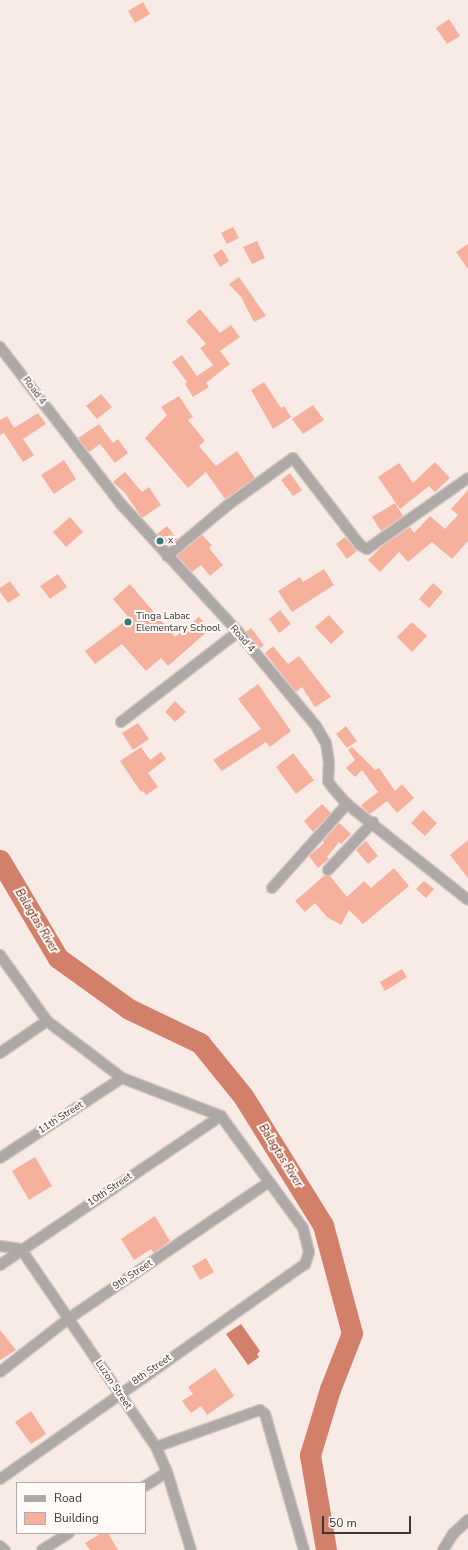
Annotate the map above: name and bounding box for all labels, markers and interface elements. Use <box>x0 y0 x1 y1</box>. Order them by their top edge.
street label: Road 4 <box>20 375 48 407</box>
place label: x <box>168 535 173 547</box>
marker: x <box>155 536 165 546</box>
place label: Tinga Labac Elementary School <box>136 610 221 634</box>
marker: Tinga Labac Elementary School <box>123 617 133 627</box>
street label: Road 4 <box>227 623 257 655</box>
water label: Balagtas River <box>12 887 60 955</box>
street label: 11th Street <box>36 1099 86 1137</box>
water label: Balagtas River <box>255 1122 305 1190</box>
street label: 10th Street <box>85 1171 135 1209</box>
street label: 9th Street <box>111 1257 155 1293</box>
street label: 8th Street <box>130 1352 174 1388</box>
street label: Luzon Street <box>92 1358 134 1412</box>
legend <box>16 1482 146 1534</box>
text: Road <box>54 1490 82 1506</box>
scale bar <box>324 1508 413 1534</box>
text: Building <box>54 1510 99 1526</box>
text: 50 m <box>329 1515 357 1531</box>

